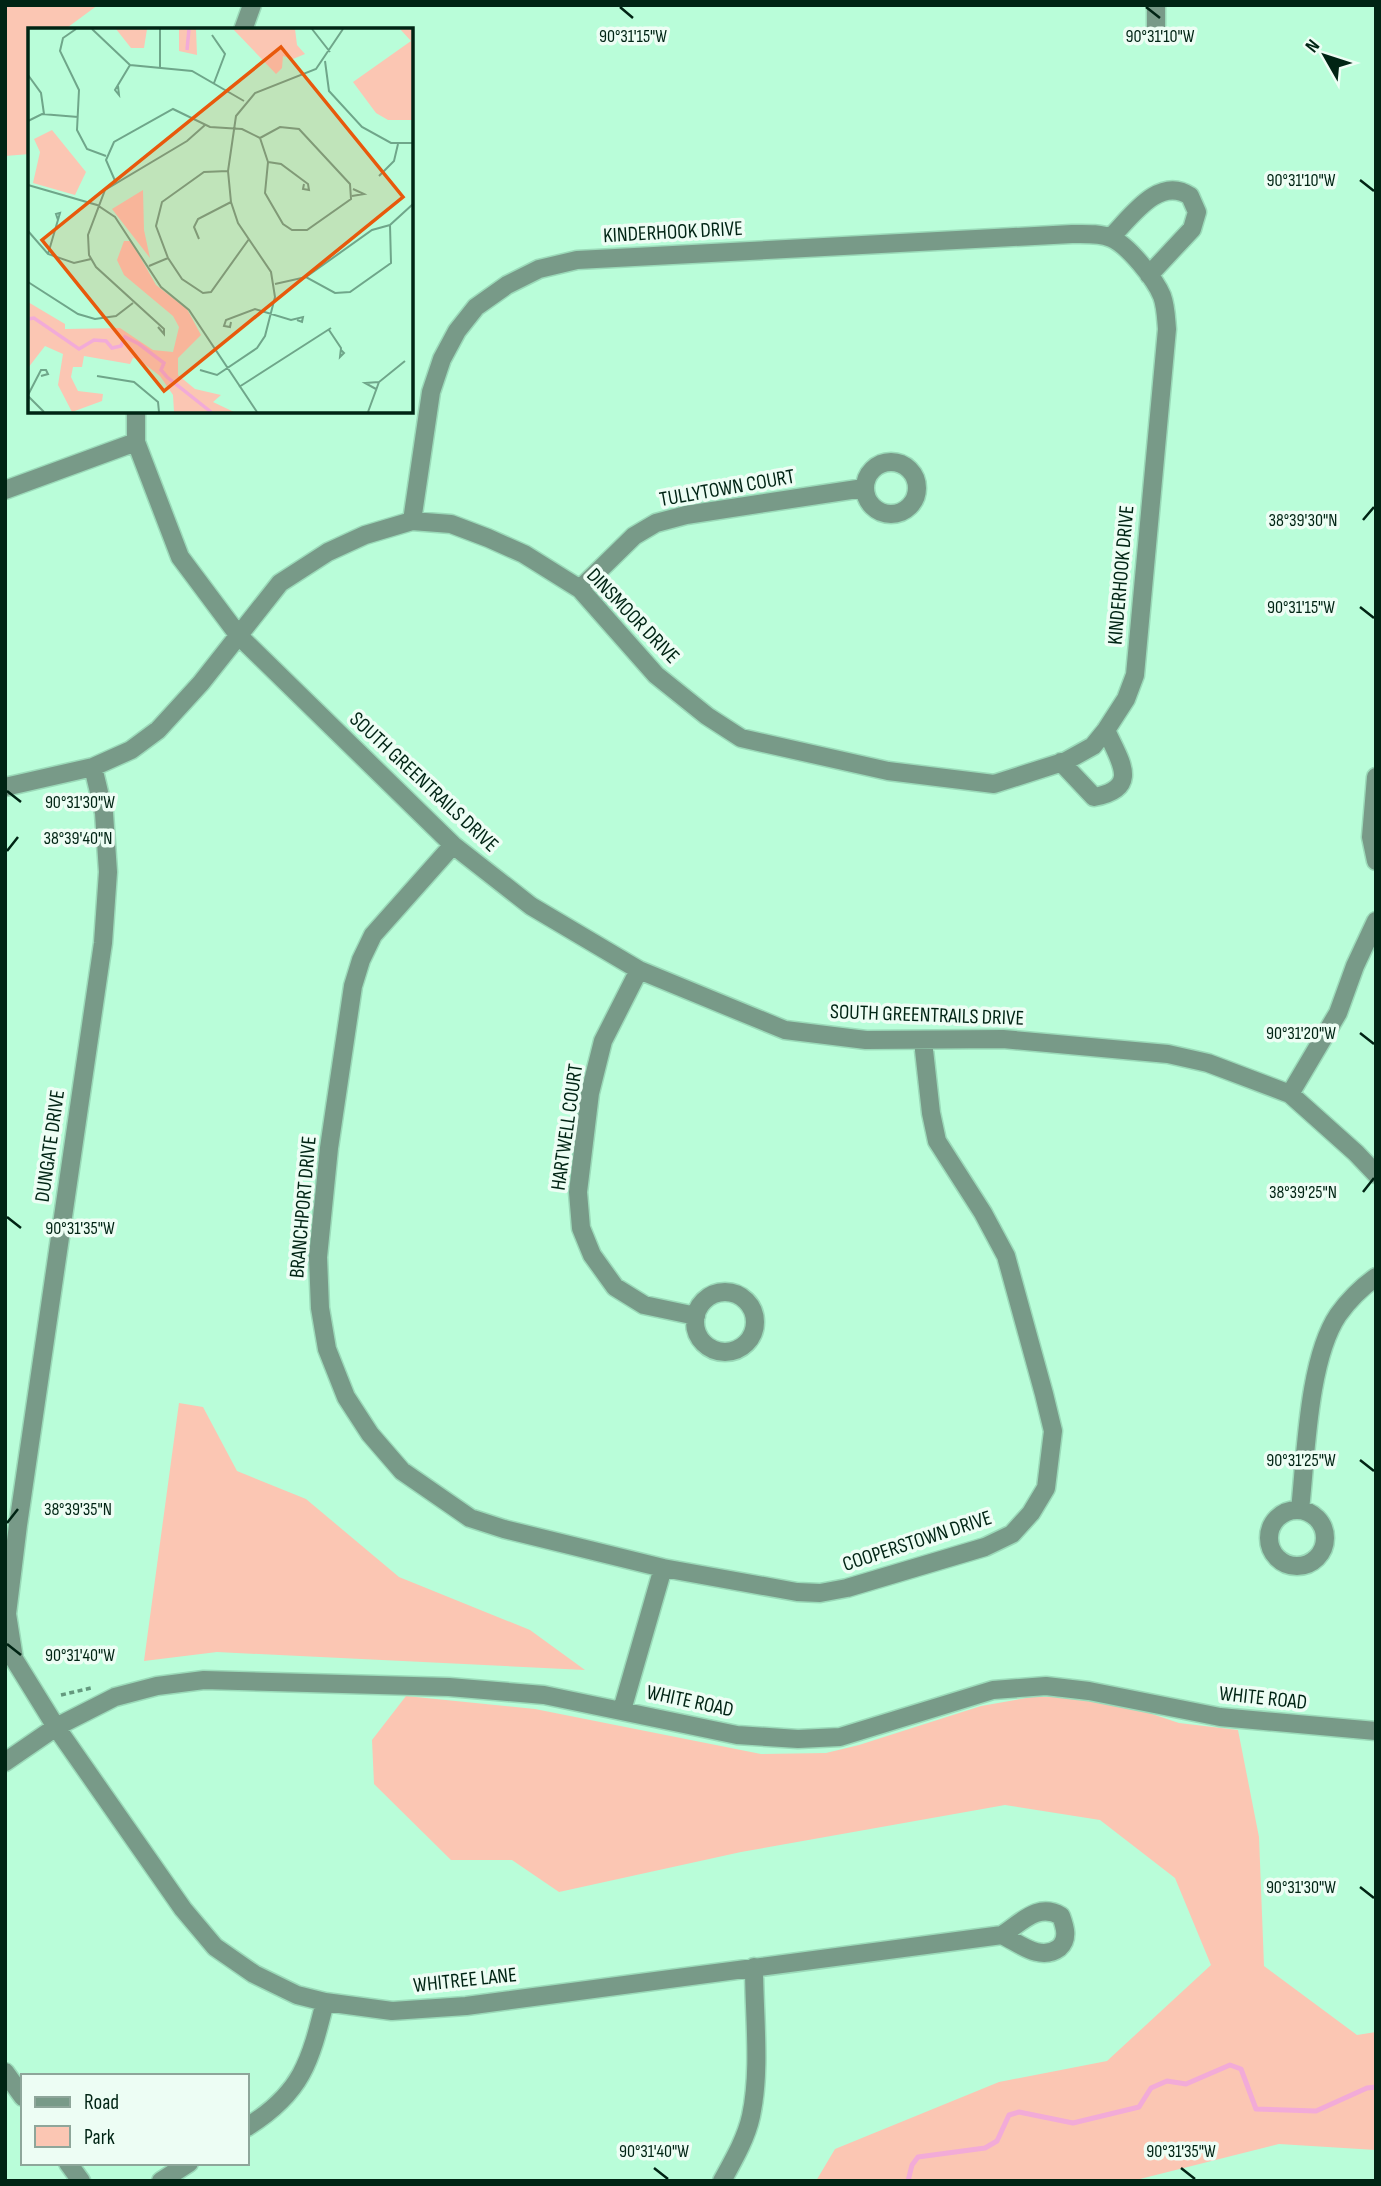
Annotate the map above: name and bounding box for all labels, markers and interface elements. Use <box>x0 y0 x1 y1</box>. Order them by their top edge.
north arrow <box>1290 21 1360 91</box>
text: 90°31'15"W <box>599 26 667 47</box>
text: 90°31'10"W <box>1126 26 1195 47</box>
inset map <box>28 28 413 413</box>
text: N <box>1301 35 1325 57</box>
text: 90°31'10"W <box>1267 170 1336 191</box>
street label: KINDERHOOK DRIVE <box>603 216 743 248</box>
street label: TULLYTOWN COURT <box>657 464 797 512</box>
street label: KINDERHOOK DRIVE <box>1102 504 1140 646</box>
text: 38°39'30"N <box>1269 510 1337 531</box>
street label: DINSMOOR DRIVE <box>581 563 685 669</box>
text: 90°31'15"W <box>1267 597 1335 618</box>
street label: SOUTH GREENTRAILS DRIVE <box>344 707 504 857</box>
text: 90°31'30"W <box>45 792 115 813</box>
text: 38°39'40"N <box>44 828 112 849</box>
street label: SOUTH GREENTRAILS DRIVE <box>830 999 1024 1031</box>
text: 90°31'20"W <box>1266 1023 1336 1044</box>
street label: HARTWELL COURT <box>546 1062 588 1192</box>
street label: DUNGATE DRIVE <box>30 1088 70 1204</box>
street label: BRANCHPORT DRIVE <box>284 1135 322 1279</box>
text: 38°39'25"N <box>1269 1182 1337 1203</box>
text: 90°31'35"W <box>45 1218 115 1239</box>
text: 90°31'25"W <box>1266 1450 1336 1471</box>
text: 38°39'35"N <box>44 1499 112 1520</box>
street label: COOPERSTOWN DRIVE <box>839 1505 995 1577</box>
text: 90°31'40"W <box>45 1645 115 1666</box>
street label: WHITE ROAD <box>644 1680 736 1722</box>
street label: WHITE ROAD <box>1218 1681 1308 1715</box>
text: 90°31'30"W <box>1266 1877 1336 1898</box>
street label: WHITREE LANE <box>412 1962 518 1998</box>
legend <box>21 2074 248 2165</box>
text: Road <box>84 2090 119 2115</box>
text: Park <box>84 2125 115 2150</box>
text: 90°31'40"W <box>619 2141 689 2162</box>
text: 90°31'35"W <box>1146 2141 1216 2162</box>

